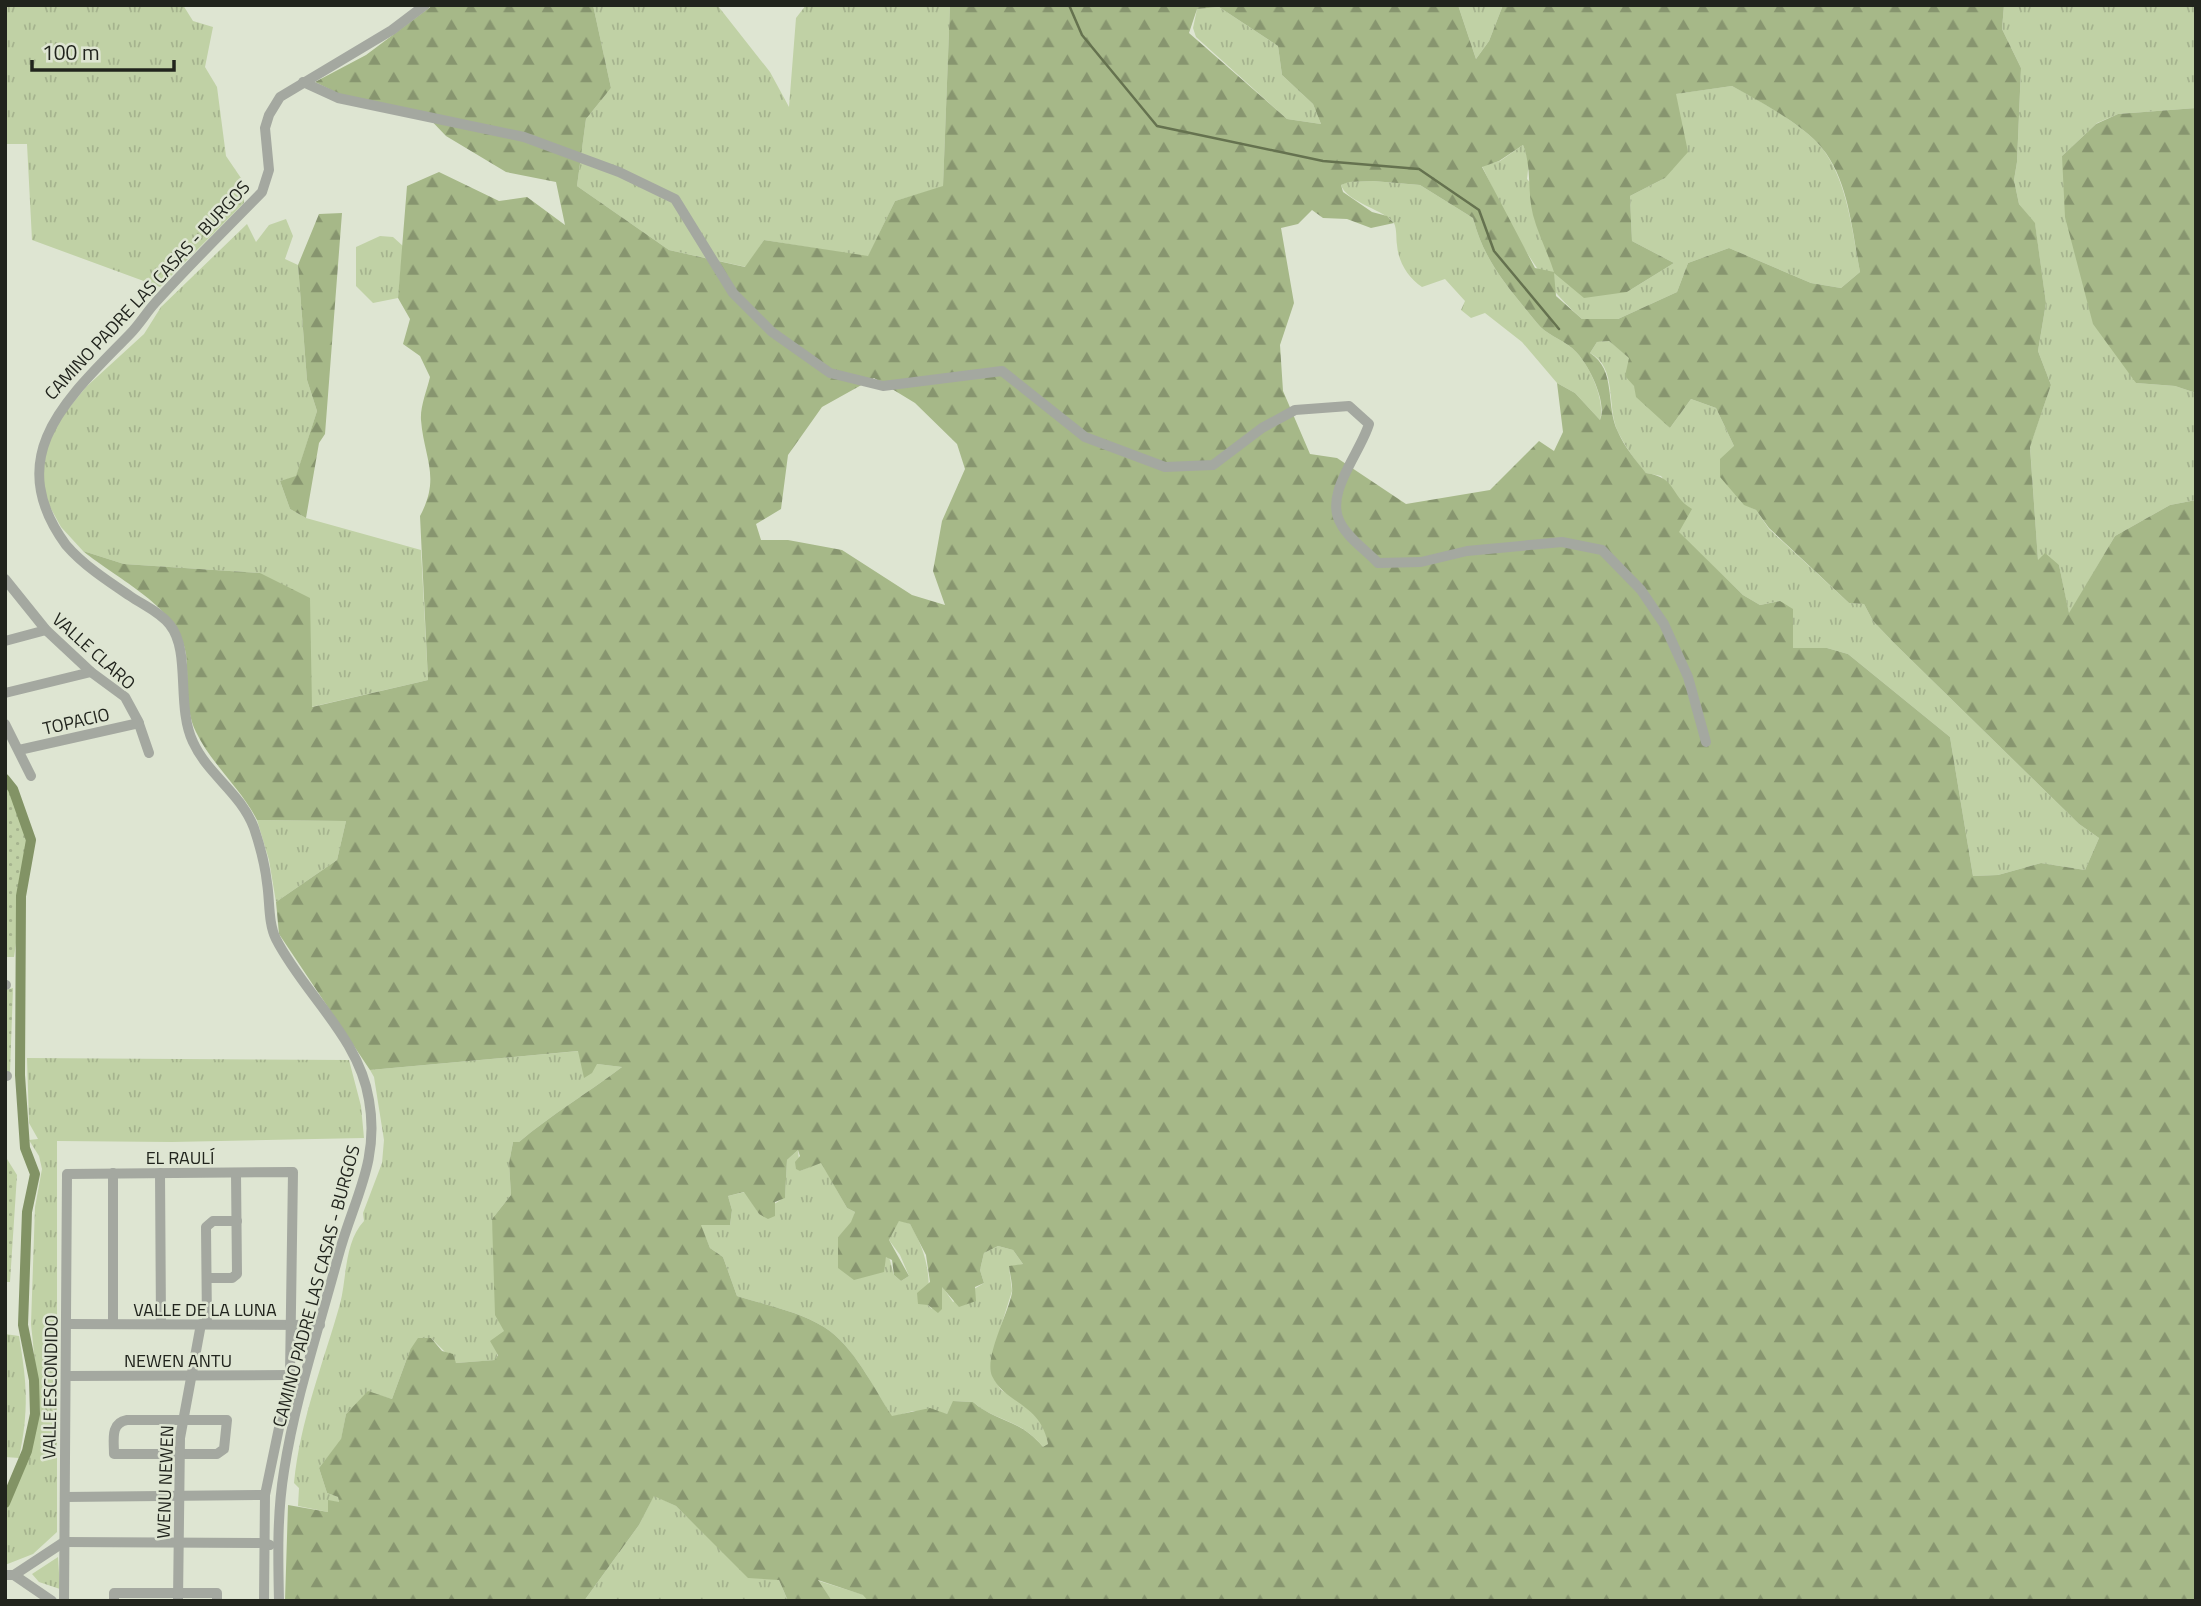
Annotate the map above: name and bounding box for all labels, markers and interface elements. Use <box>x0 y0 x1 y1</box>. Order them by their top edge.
scale bar <box>32 28 173 72</box>
text: 100 m <box>42 36 99 68</box>
street label: CAMINO PADRE LAS CASAS - BURGOS <box>38 174 256 406</box>
street label: VALLE CLARO <box>46 606 142 696</box>
street label: TOPACIO <box>40 700 112 742</box>
street label: CAMINO PADRE LAS CASAS - BURGOS <box>265 1142 367 1430</box>
street label: EL RAULÍ <box>146 1144 215 1171</box>
street label: VALLE DE LA LUNA <box>133 1296 277 1323</box>
street label: VALLE ESCONDIDO <box>35 1314 65 1460</box>
street label: NEWEN ANTU <box>124 1347 232 1374</box>
street label: WENU NEWEN <box>150 1425 180 1539</box>

